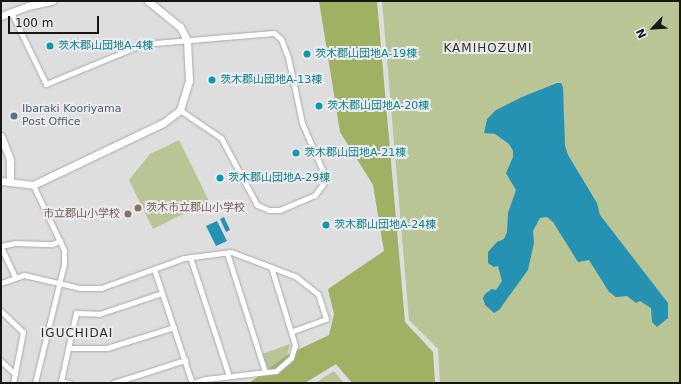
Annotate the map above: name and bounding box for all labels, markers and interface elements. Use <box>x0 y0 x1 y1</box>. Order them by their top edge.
scale bar <box>10 8 101 34</box>
north arrow <box>633 8 673 48</box>
text: 100 m <box>15 16 53 30</box>
text: N <box>634 26 650 40</box>
place label: 茨木郡山団地A-4棟 <box>58 39 153 53</box>
marker: 茨木郡山団地A-4棟 <box>45 41 55 51</box>
district label: KAMIHOZUMI <box>443 42 533 56</box>
place label: 茨木郡山団地A-19棟 <box>315 47 417 61</box>
marker: 茨木郡山団地A-19棟 <box>302 49 312 59</box>
place label: 茨木郡山団地A-13棟 <box>220 73 322 87</box>
marker: 茨木郡山団地A-13棟 <box>207 75 217 85</box>
place label: 茨木郡山団地A-20棟 <box>327 99 429 113</box>
marker: 茨木郡山団地A-20棟 <box>314 101 324 111</box>
place label: Ibaraki Kooriyama Post Office <box>22 103 122 129</box>
marker: Ibaraki Kooriyama Post Office <box>9 111 19 121</box>
place label: 茨木郡山団地A-21棟 <box>304 146 406 160</box>
marker: 茨木郡山団地A-21棟 <box>291 148 301 158</box>
place label: 茨木郡山団地A-29棟 <box>228 171 330 185</box>
marker: 茨木郡山団地A-29棟 <box>215 173 225 183</box>
place label: 茨木市立郡山小学校 <box>146 201 245 215</box>
marker: 茨木市立郡山小学校 <box>133 203 143 213</box>
place label: 市立郡山小学校 <box>43 207 120 221</box>
marker: 市立郡山小学校 <box>123 209 133 219</box>
place label: 茨木郡山団地A-24棟 <box>334 218 436 232</box>
marker: 茨木郡山団地A-24棟 <box>321 220 331 230</box>
district label: IGUCHIDAI <box>41 327 113 341</box>

